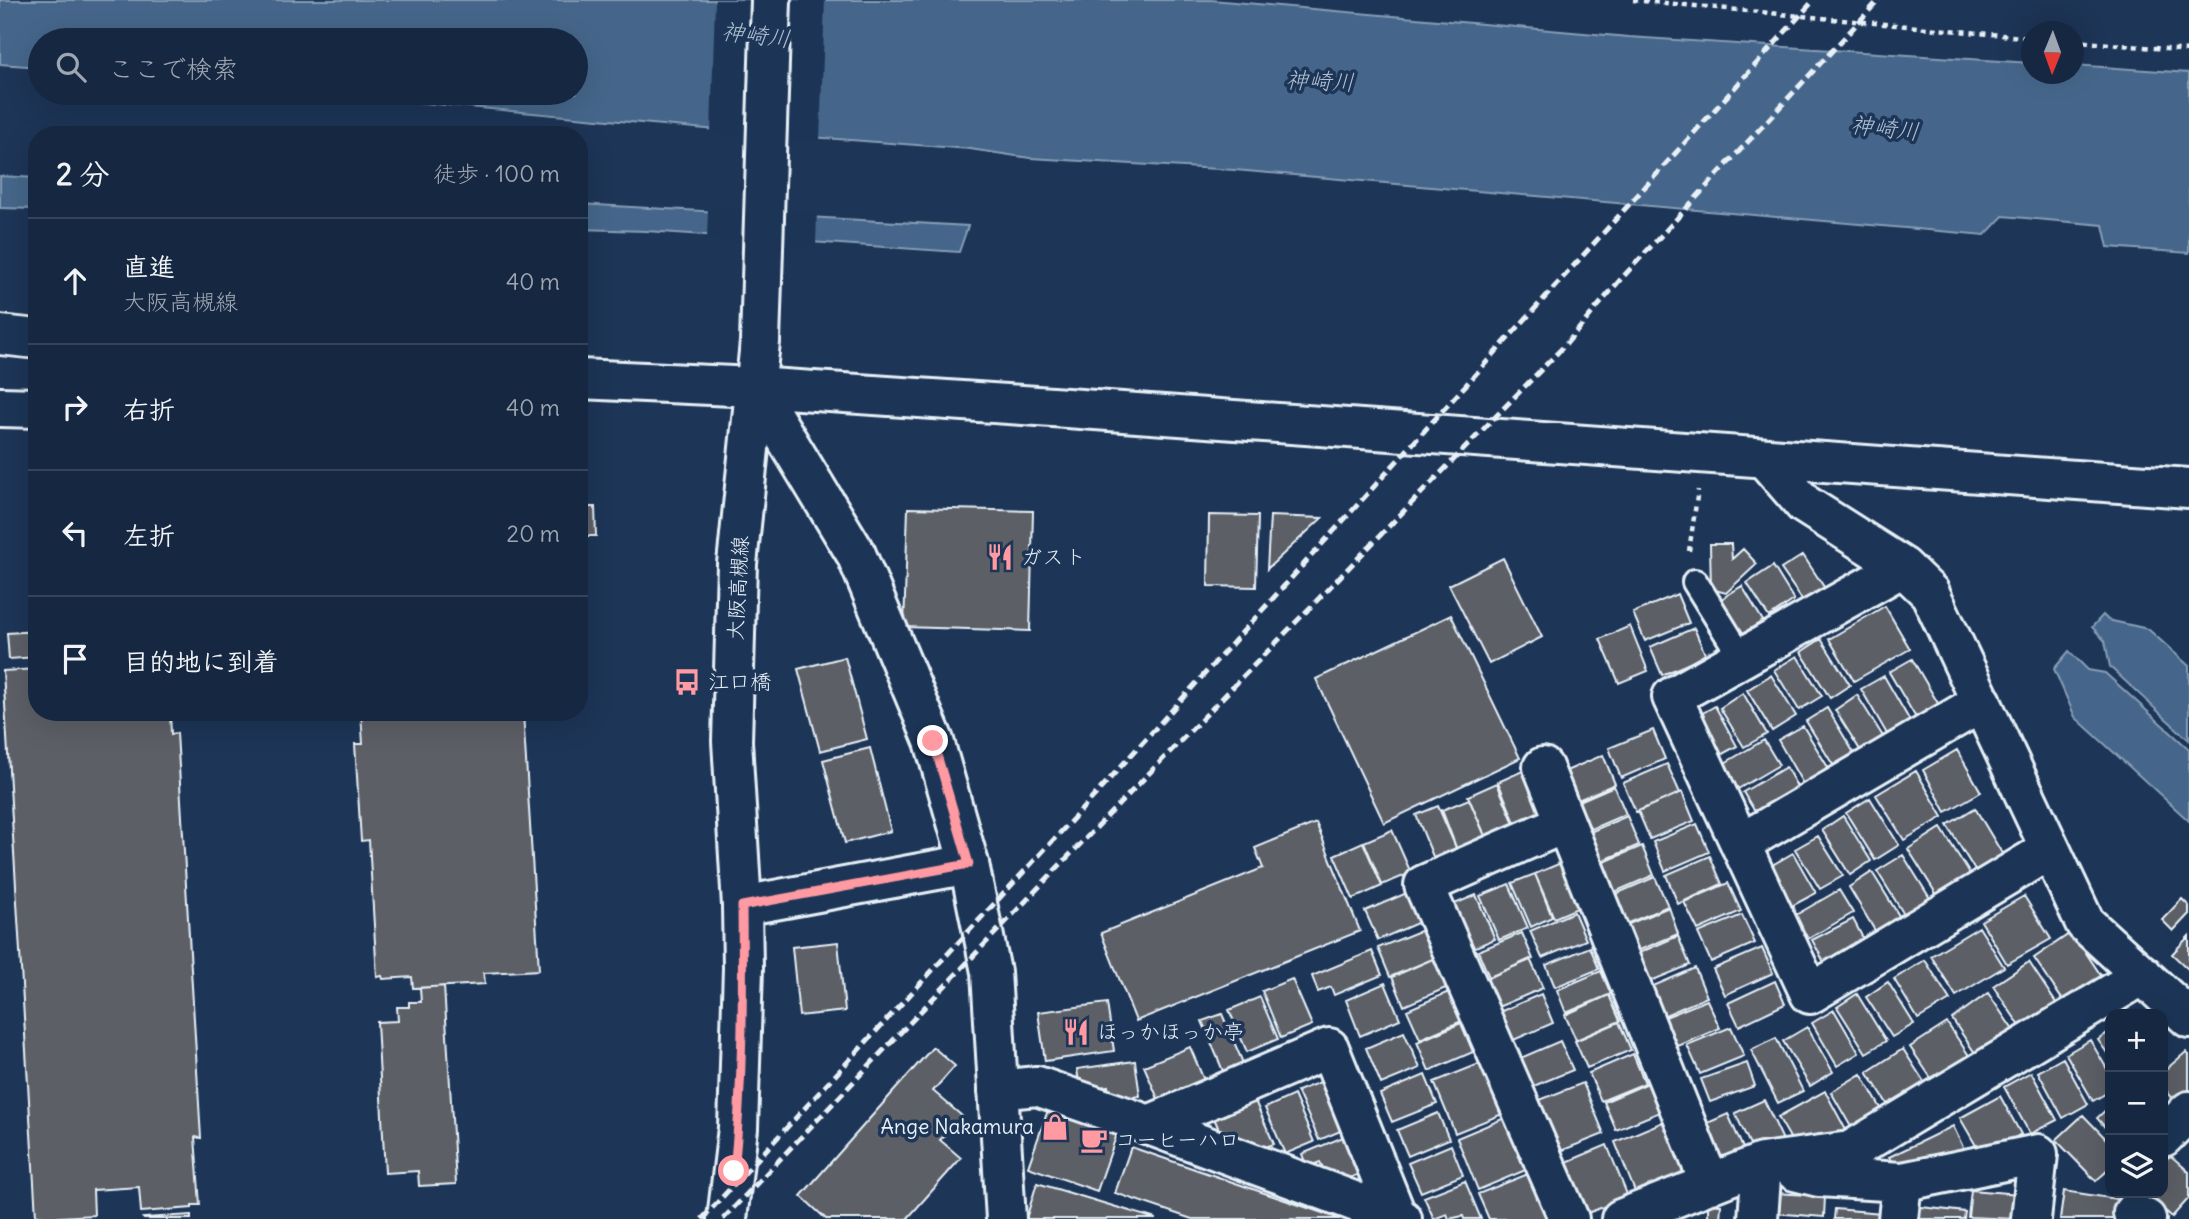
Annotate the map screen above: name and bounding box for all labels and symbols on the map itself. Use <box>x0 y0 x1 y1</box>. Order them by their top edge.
water label: 神崎川 <box>720 16 792 53</box>
north arrow <box>2021 21 2084 84</box>
water label: 神崎川 <box>1285 65 1355 96</box>
water label: 神崎川 <box>1849 109 1921 146</box>
street label: 大阪高槻線 <box>721 535 754 641</box>
restaurant icon: ガスト <box>985 542 1015 572</box>
place label: ガスト <box>1021 543 1086 570</box>
bus stop icon: 江口橋 <box>672 667 702 697</box>
place label: 江口橋 <box>708 668 771 695</box>
route end <box>917 725 948 756</box>
restaurant icon: ほっかほっか亭 <box>1061 1017 1091 1047</box>
place label: ほっかほっか亭 <box>1097 1018 1244 1045</box>
shop icon: Ange Nakamura <box>1040 1112 1070 1142</box>
place label: Ange Nakamura <box>881 1113 1034 1140</box>
cafe icon: コーヒーハロ <box>1079 1125 1109 1155</box>
place label: コーヒーハロ <box>1115 1126 1240 1153</box>
route start <box>718 1155 749 1186</box>

